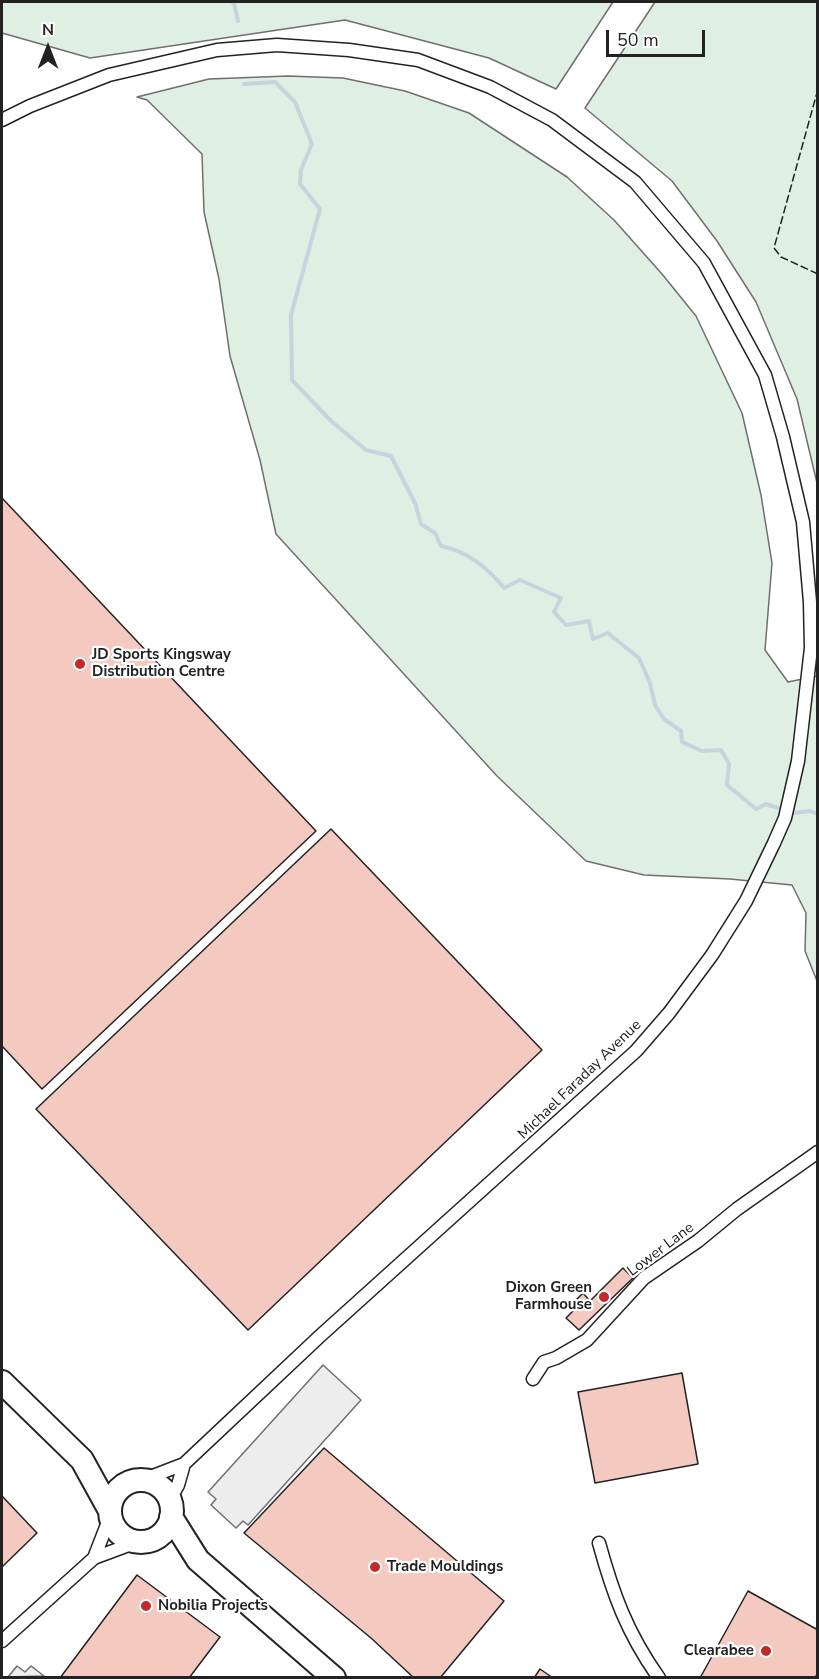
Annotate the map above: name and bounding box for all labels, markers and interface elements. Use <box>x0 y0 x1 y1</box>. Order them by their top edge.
north arrow <box>18 18 78 78</box>
scale bar <box>609 18 708 56</box>
text: N <box>42 19 54 41</box>
text: 50 m <box>617 28 659 52</box>
place label: JD Sports Kingsway Distribution Centre <box>92 646 231 681</box>
marker: JD Sports Kingsway Distribution Centre <box>73 657 87 671</box>
street label: Michael Faraday Avenue <box>515 1016 645 1144</box>
street label: Lower Lane <box>624 1219 698 1281</box>
place label: Dixon Green Farmhouse <box>505 1279 592 1314</box>
marker: Dixon Green Farmhouse <box>597 1290 611 1304</box>
place label: Trade Mouldings <box>387 1558 503 1576</box>
marker: Trade Mouldings <box>368 1560 382 1574</box>
place label: Nobilia Projects <box>158 1597 268 1615</box>
marker: Nobilia Projects <box>139 1599 153 1613</box>
place label: Clearabee <box>684 1642 754 1660</box>
marker: Clearabee <box>759 1644 773 1658</box>

